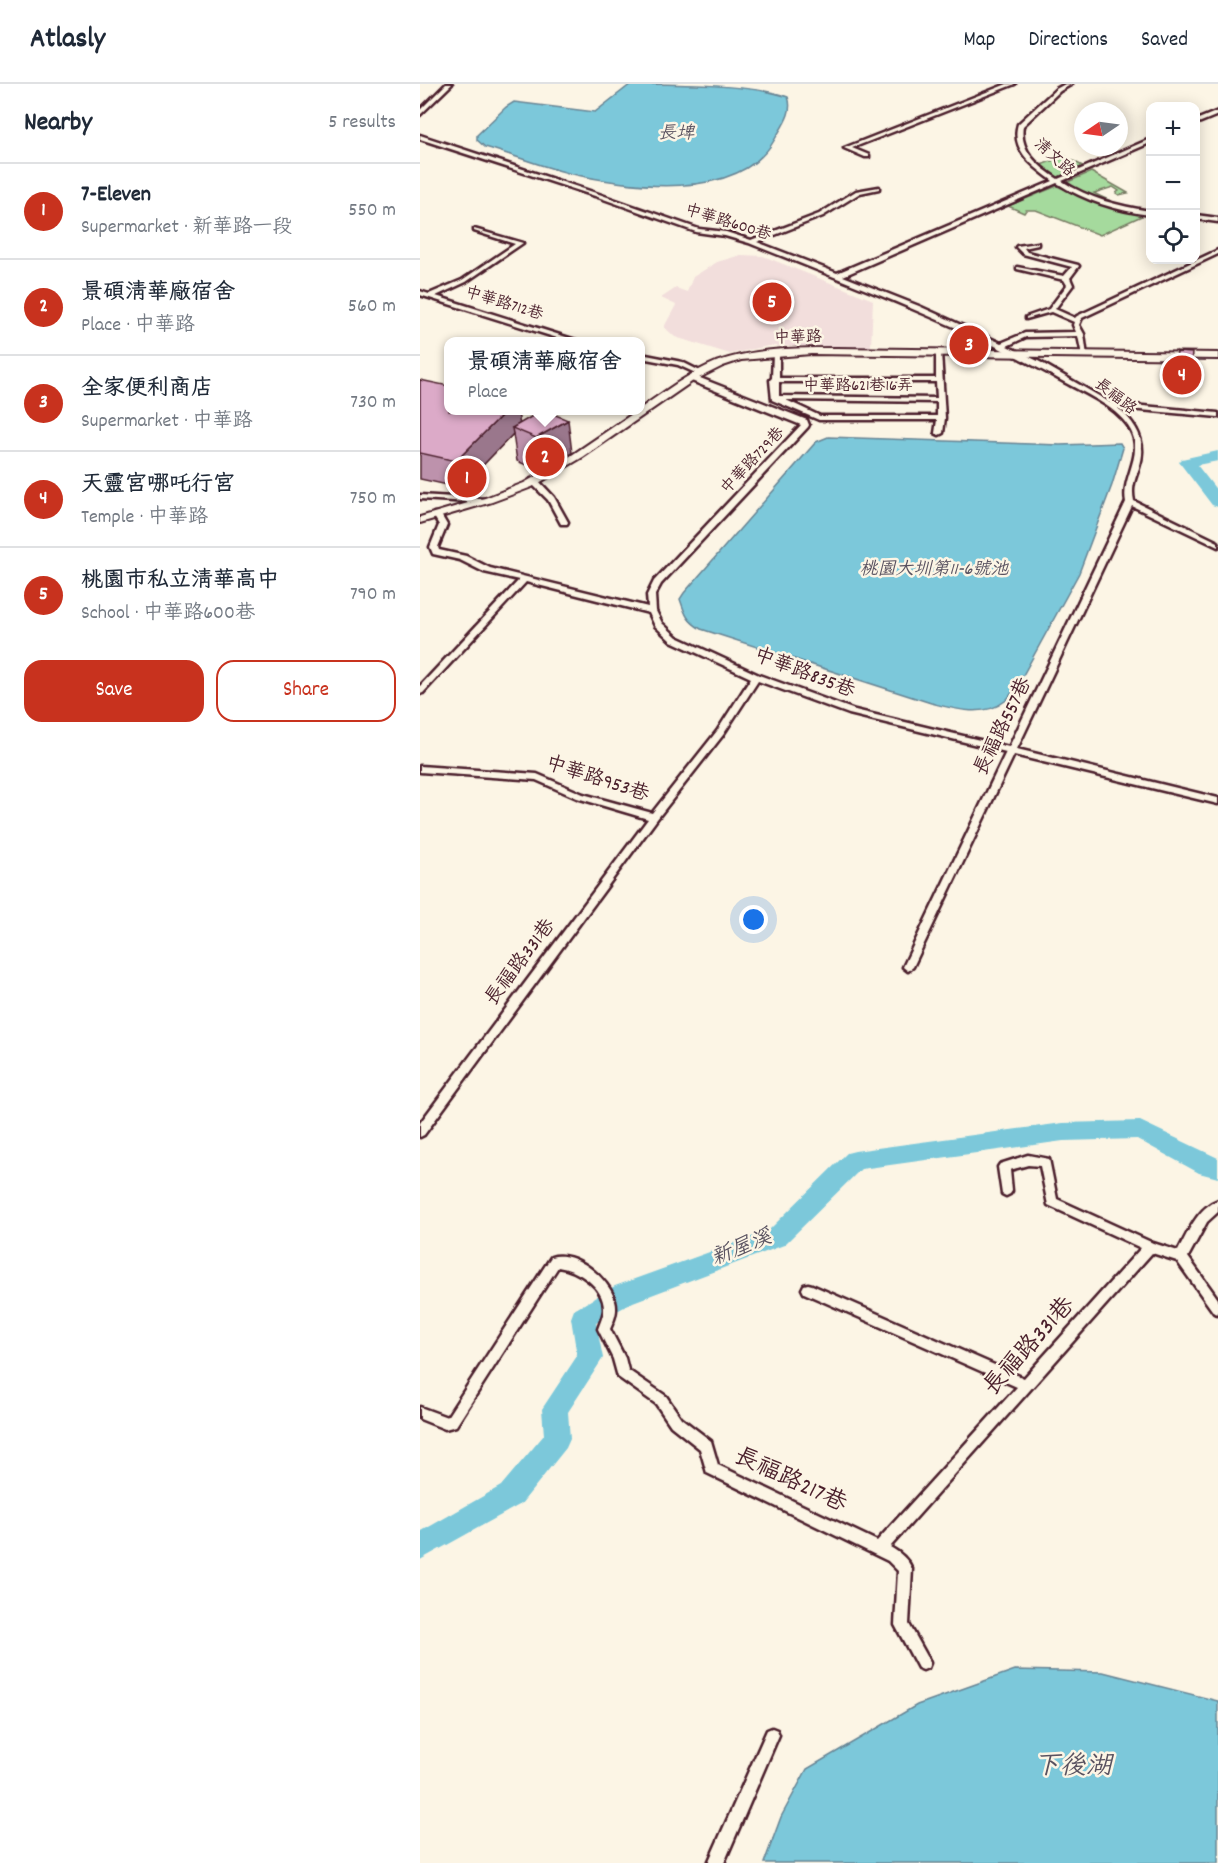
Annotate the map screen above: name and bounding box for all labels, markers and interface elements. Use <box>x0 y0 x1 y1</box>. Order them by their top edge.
text: Atlasly <box>30 21 105 61</box>
text: Map <box>964 26 995 56</box>
text: Directions <box>1028 26 1108 56</box>
text: Saved <box>1141 26 1188 56</box>
north arrow <box>1074 102 1128 156</box>
map controls <box>1146 102 1200 264</box>
button: + <box>1146 102 1200 156</box>
text: Nearby <box>24 105 92 142</box>
text: 5 results <box>328 109 396 137</box>
water label: 長埤 <box>658 122 696 147</box>
street label: 清文路 <box>1028 133 1080 183</box>
button: − <box>1146 156 1200 210</box>
text: 7-Eleven <box>81 180 151 211</box>
text: 1 <box>41 197 46 225</box>
text: 550 m <box>348 197 396 225</box>
street label: 中華路600巷 <box>682 199 774 247</box>
button: locate <box>1146 210 1200 264</box>
text: Supermarket · 新華路一段 <box>81 214 293 242</box>
text: 景碩清華廠宿舍 <box>81 278 235 309</box>
pin: 5 <box>752 280 792 324</box>
street label: 中華路712巷 <box>462 281 546 327</box>
text: 2 <box>39 293 48 321</box>
text: 560 m <box>348 293 396 321</box>
text: Place · 中華路 <box>81 312 195 340</box>
pin: 3 <box>950 322 988 368</box>
street label: 中華路 <box>774 326 822 350</box>
popup <box>444 337 645 415</box>
text: 景碩清華廠宿舍 <box>467 348 622 379</box>
pin: 4 <box>1162 352 1202 398</box>
street label: 長福路 <box>1089 373 1141 421</box>
text: 全家便利商店 <box>81 374 213 405</box>
street label: 中華路621巷16弄 <box>803 375 913 398</box>
text: Place <box>467 379 508 407</box>
text: 3 <box>39 389 48 417</box>
text: 730 m <box>350 389 396 417</box>
text: Supermarket · 中華路 <box>81 408 253 436</box>
street label: 中華路729巷 <box>716 422 790 500</box>
pin: 2 <box>526 434 564 479</box>
pin: 1 <box>448 456 486 500</box>
text: 天靈宮哪吒行宮 <box>81 470 235 501</box>
text: 4 <box>39 485 48 513</box>
text: 750 m <box>350 485 396 513</box>
text: Temple · 中華路 <box>81 504 208 532</box>
water label: 桃園大圳第11-6號池 <box>860 558 1009 583</box>
text: 桃園市私立清華高中 <box>81 566 279 597</box>
text: 5 <box>39 581 48 609</box>
text: 790 m <box>350 581 396 609</box>
text: School · 中華路600巷 <box>81 600 255 628</box>
street label: 中華路835巷 <box>749 642 859 706</box>
button: Save <box>24 660 204 722</box>
button: Share <box>216 660 396 722</box>
street label: 長福路557巷 <box>968 672 1040 781</box>
street label: 中華路953巷 <box>542 750 653 810</box>
your location <box>739 905 768 934</box>
street label: 長福路331巷 <box>479 913 564 1012</box>
water label: 新屋溪 <box>707 1223 778 1275</box>
street label: 長福路331巷 <box>976 1290 1084 1404</box>
street label: 長福路217巷 <box>728 1440 852 1522</box>
water label: 下後湖 <box>1034 1749 1115 1786</box>

